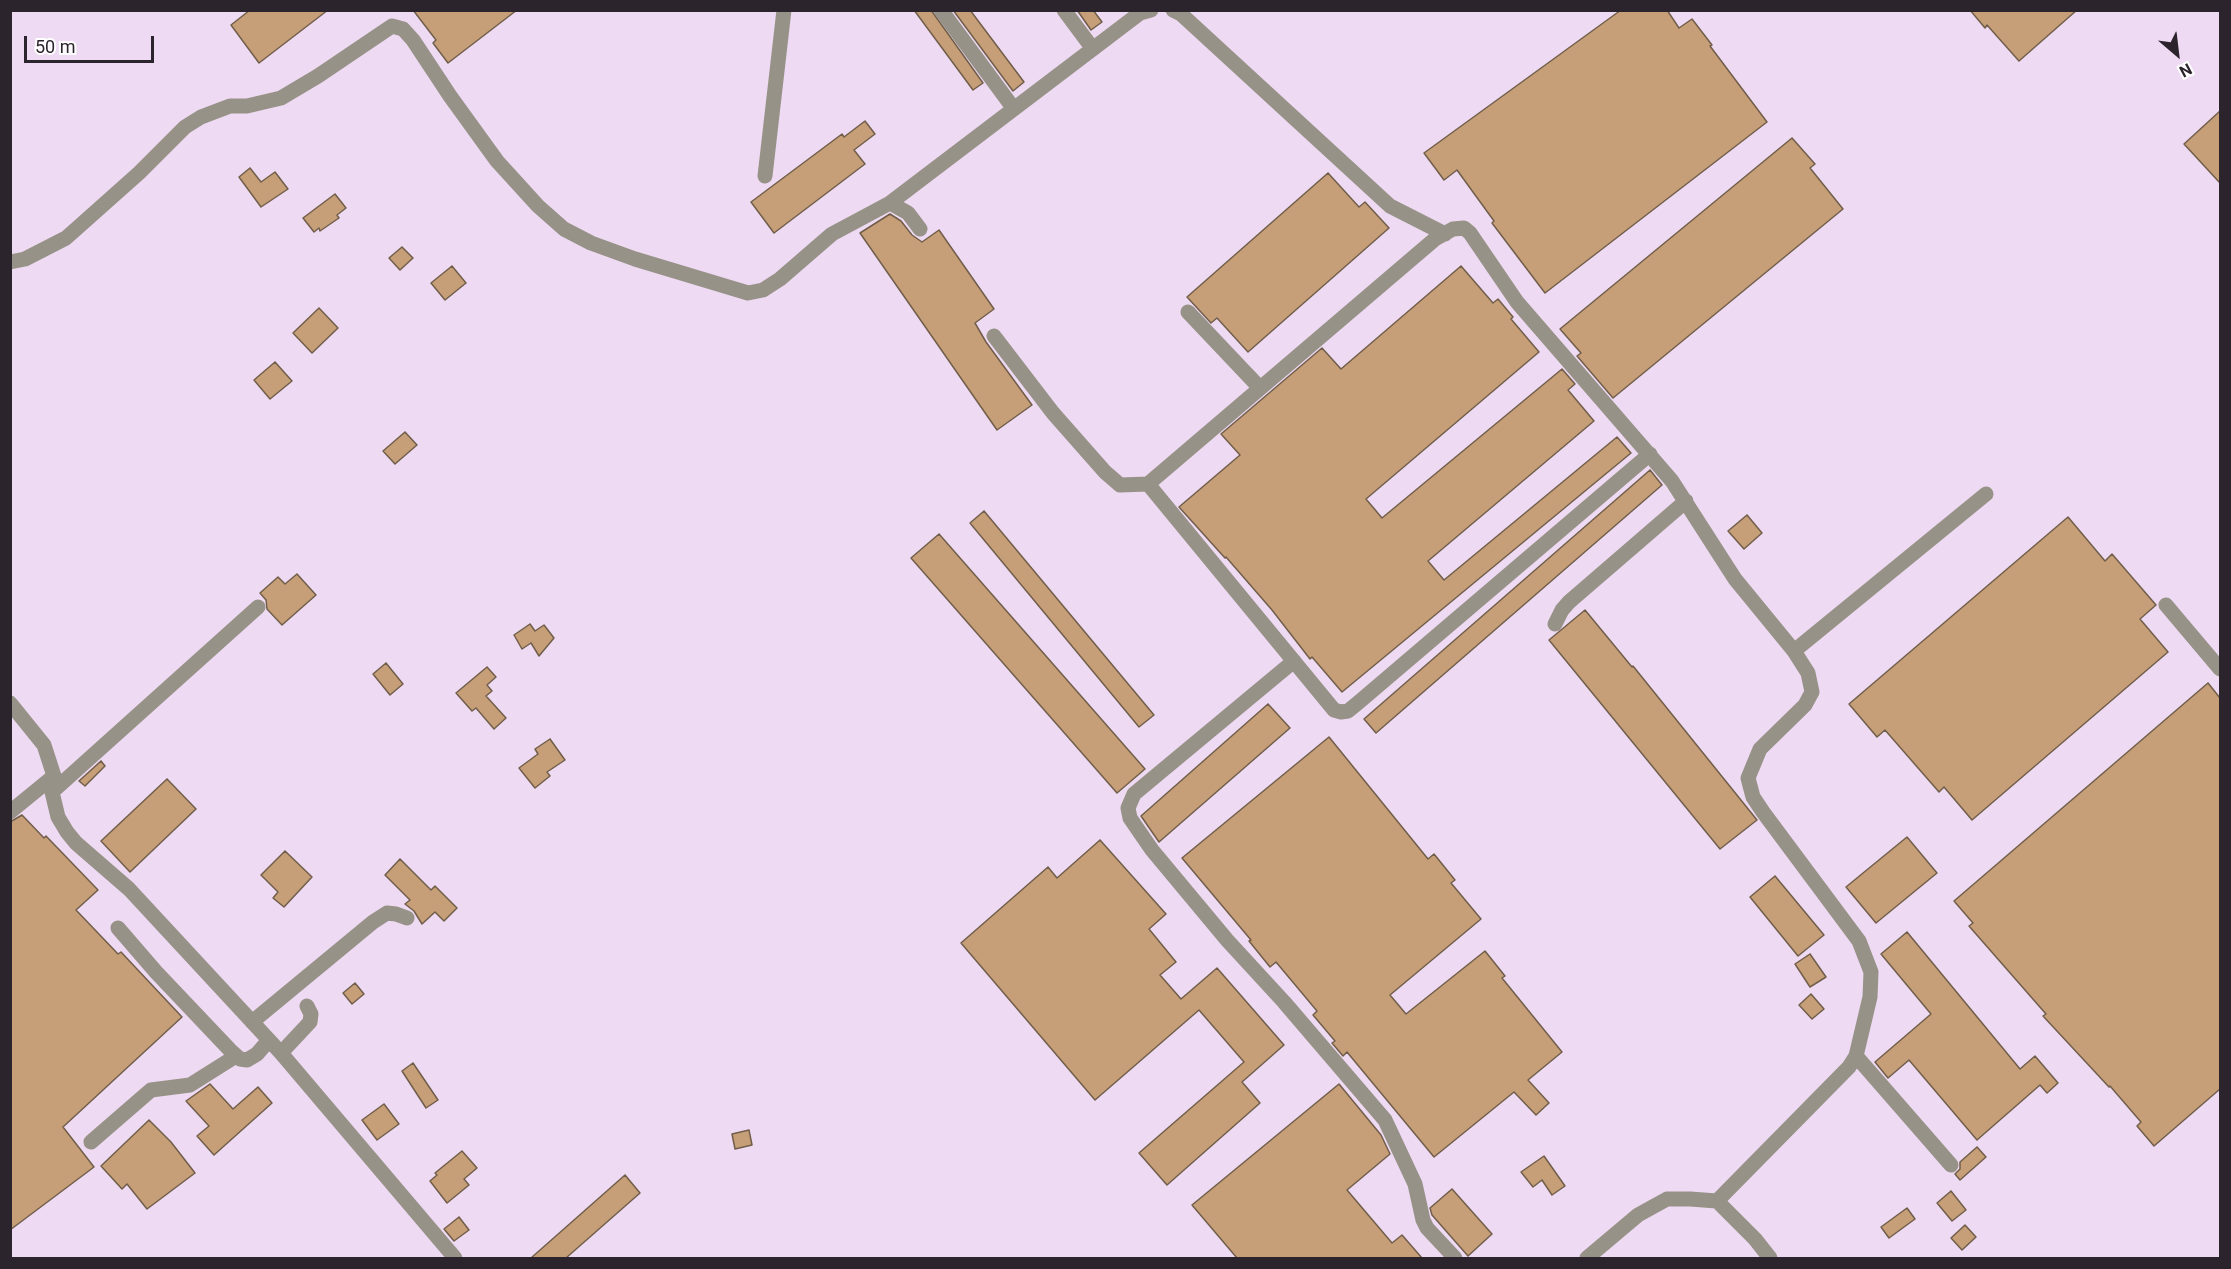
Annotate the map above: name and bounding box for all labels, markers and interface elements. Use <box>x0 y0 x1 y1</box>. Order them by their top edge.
scale bar <box>27 24 158 62</box>
north arrow <box>2147 24 2207 84</box>
text: 50 m <box>35 36 75 57</box>
text: N <box>2176 59 2195 81</box>

